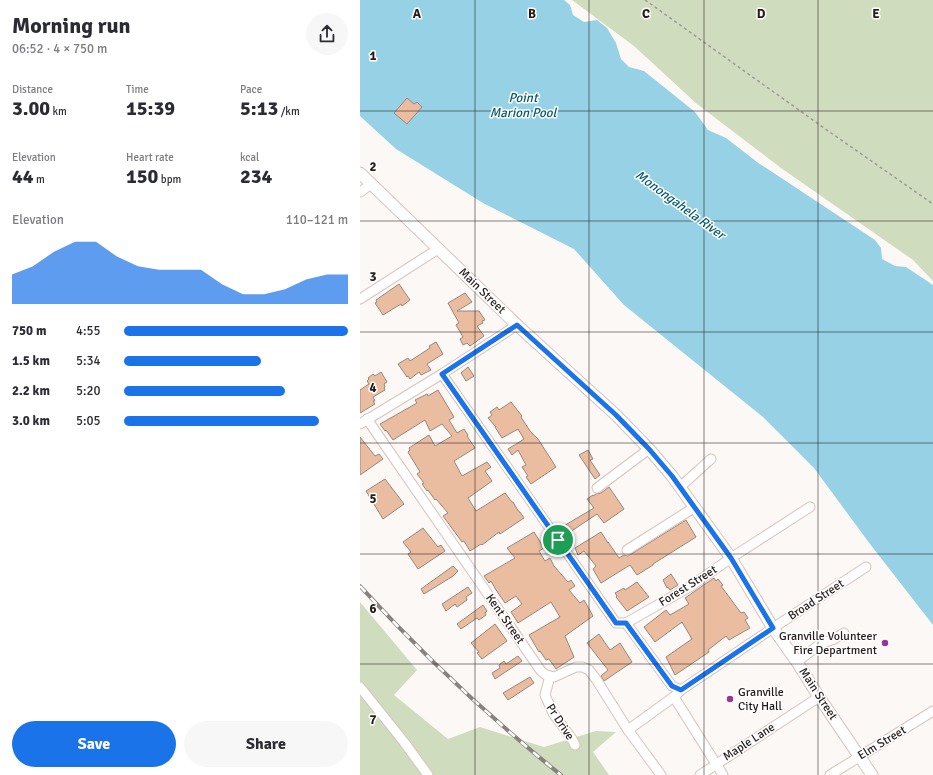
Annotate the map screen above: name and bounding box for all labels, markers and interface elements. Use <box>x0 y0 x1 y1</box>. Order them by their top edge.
text: A <box>413 6 422 22</box>
text: B <box>528 6 536 22</box>
text: C <box>642 6 650 22</box>
text: D <box>757 6 766 22</box>
text: E <box>872 6 880 22</box>
text: Morning run <box>12 12 131 39</box>
button: share <box>306 13 348 55</box>
text: 06:52 · 4 × 750 m <box>12 41 107 57</box>
text: 1 <box>369 48 377 64</box>
text: Distance <box>12 83 53 96</box>
text: Time <box>126 83 149 96</box>
text: Pace <box>240 83 262 96</box>
water label: Point Marion Pool <box>490 90 558 121</box>
text: 3.00 <box>12 96 50 121</box>
text: 15:39 <box>126 96 175 121</box>
text: 5:13 <box>240 96 278 121</box>
text: km <box>50 105 67 118</box>
text: /km <box>278 105 300 118</box>
text: Elevation <box>12 151 56 164</box>
text: Heart rate <box>126 151 174 164</box>
text: kcal <box>240 151 259 164</box>
text: 2 <box>369 159 377 175</box>
text: 44 <box>12 164 34 189</box>
text: 150 <box>126 164 158 189</box>
text: 234 <box>240 164 272 189</box>
water label: Monongahela River <box>632 167 730 244</box>
text: m <box>34 173 45 186</box>
text: bpm <box>158 173 181 186</box>
text: Elevation <box>12 212 64 228</box>
text: 110–121 m <box>286 212 348 228</box>
street label: Main Street <box>455 265 509 317</box>
text: 3 <box>369 269 377 285</box>
text: 750 m <box>12 323 46 339</box>
text: 4:55 <box>76 323 101 339</box>
text: 1.5 km <box>12 353 50 369</box>
text: 5:34 <box>76 353 101 369</box>
text: 4 <box>369 380 377 396</box>
text: 2.2 km <box>12 383 50 399</box>
text: 5:20 <box>76 383 101 399</box>
text: 3.0 km <box>12 413 50 429</box>
text: 5:05 <box>76 413 101 429</box>
text: 5 <box>369 491 377 507</box>
pin <box>541 523 575 557</box>
icon: arrive <box>547 529 569 551</box>
street label: Forest Street <box>656 562 720 610</box>
street label: Broad Street <box>785 576 847 624</box>
street label: Kent Street <box>482 591 528 647</box>
text: 6 <box>369 601 377 617</box>
place label: Granville Volunteer Fire Department <box>779 629 878 658</box>
marker: Granville Volunteer Fire Department <box>880 638 890 648</box>
street label: Main Street <box>796 665 840 723</box>
place label: Granville City Hall <box>738 685 784 714</box>
marker: Granville City Hall <box>725 694 735 704</box>
street label: Pr Drive <box>543 701 577 743</box>
text: 7 <box>369 712 377 728</box>
street label: Maple Lane <box>720 720 778 764</box>
button: Save <box>12 721 176 767</box>
button: Share <box>184 721 348 767</box>
street label: Elm Street <box>855 723 909 763</box>

